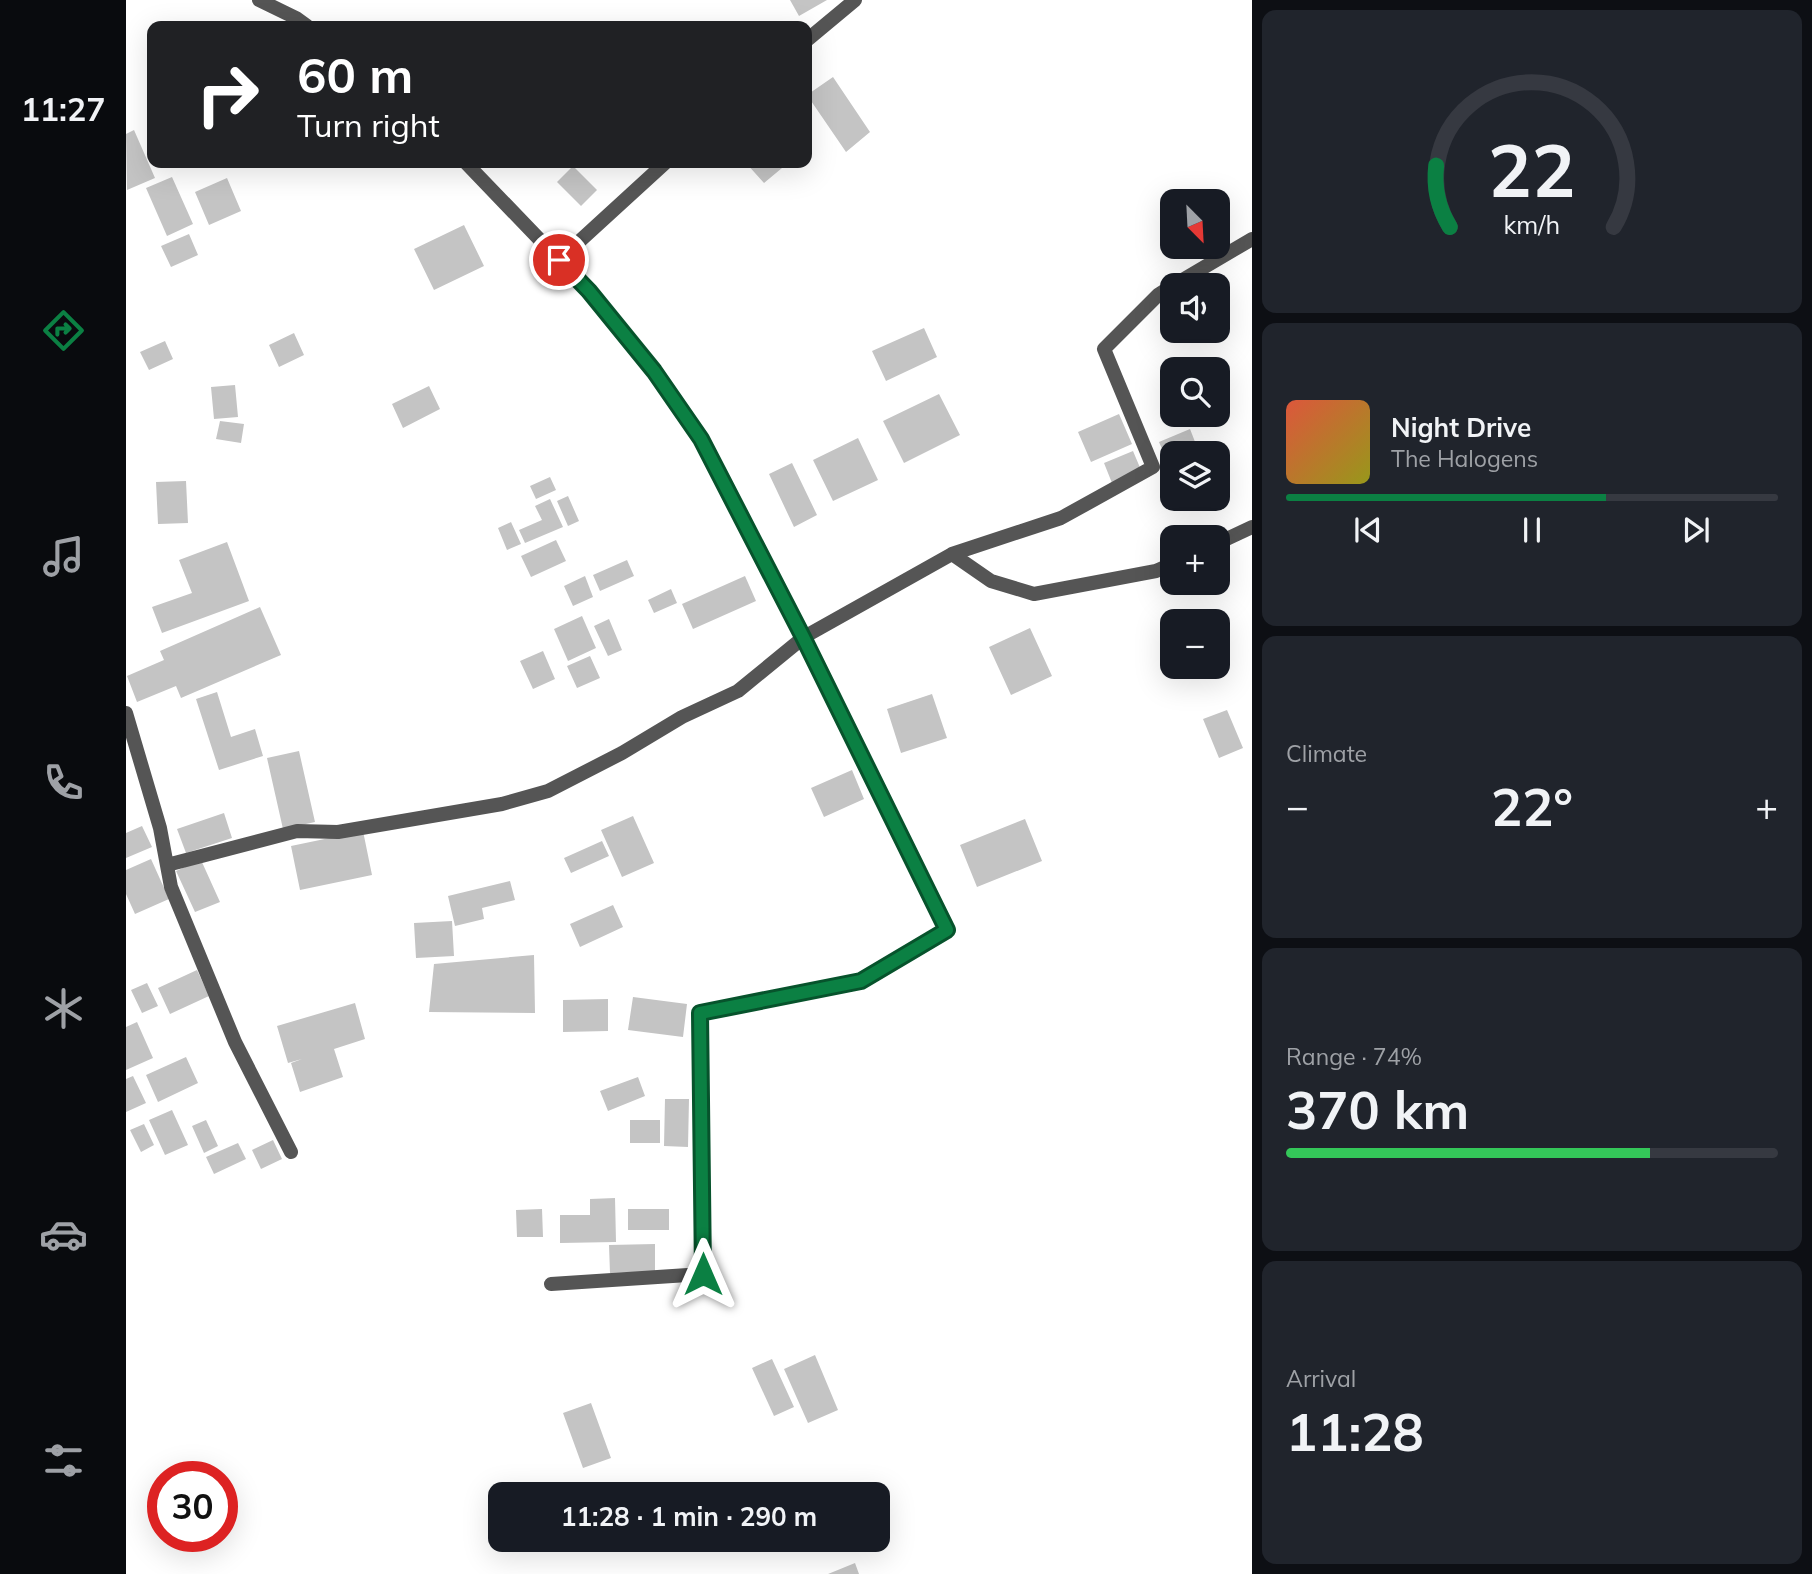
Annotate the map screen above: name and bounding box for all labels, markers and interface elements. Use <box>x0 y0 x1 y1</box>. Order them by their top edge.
text: 60 m <box>297 44 413 105</box>
icon: right <box>182 49 273 140</box>
text: 11:27 <box>21 89 105 129</box>
text: Turn right <box>297 105 440 145</box>
text: 22 <box>1488 125 1576 216</box>
north arrow <box>1160 189 1230 259</box>
map controls <box>1160 189 1230 679</box>
text: km/h <box>1504 209 1560 240</box>
pin <box>529 230 589 290</box>
icon: arrive <box>540 241 578 279</box>
button: sound <box>1160 273 1230 343</box>
icon: directions <box>39 306 88 355</box>
button: search <box>1160 357 1230 427</box>
text: Night Drive <box>1391 411 1531 444</box>
button: layers <box>1160 441 1230 511</box>
text: The Halogens <box>1391 444 1538 473</box>
icon: previous <box>1349 511 1387 549</box>
icon: pause <box>1513 511 1551 549</box>
icon: next <box>1677 511 1715 549</box>
button: + <box>1160 525 1230 595</box>
icon: music <box>39 532 88 581</box>
button: − <box>1160 609 1230 679</box>
text: Climate <box>1286 739 1367 768</box>
icon: phone <box>39 758 88 807</box>
text: 22° <box>1491 774 1573 839</box>
text: − <box>1286 782 1309 830</box>
text: + <box>1755 782 1778 830</box>
icon: climate <box>39 984 88 1033</box>
text: Range · 74% <box>1286 1042 1422 1071</box>
text: 370 km <box>1286 1077 1469 1142</box>
icon: car <box>39 1210 88 1259</box>
position arrow <box>666 1237 740 1311</box>
text: Arrival <box>1286 1364 1356 1393</box>
text: 11:28 <box>1286 1399 1424 1464</box>
icon: filters <box>39 1436 88 1485</box>
speed limit sign: 30 <box>147 1461 238 1552</box>
text: 11:28 · 1 min · 290 m <box>561 1500 817 1533</box>

